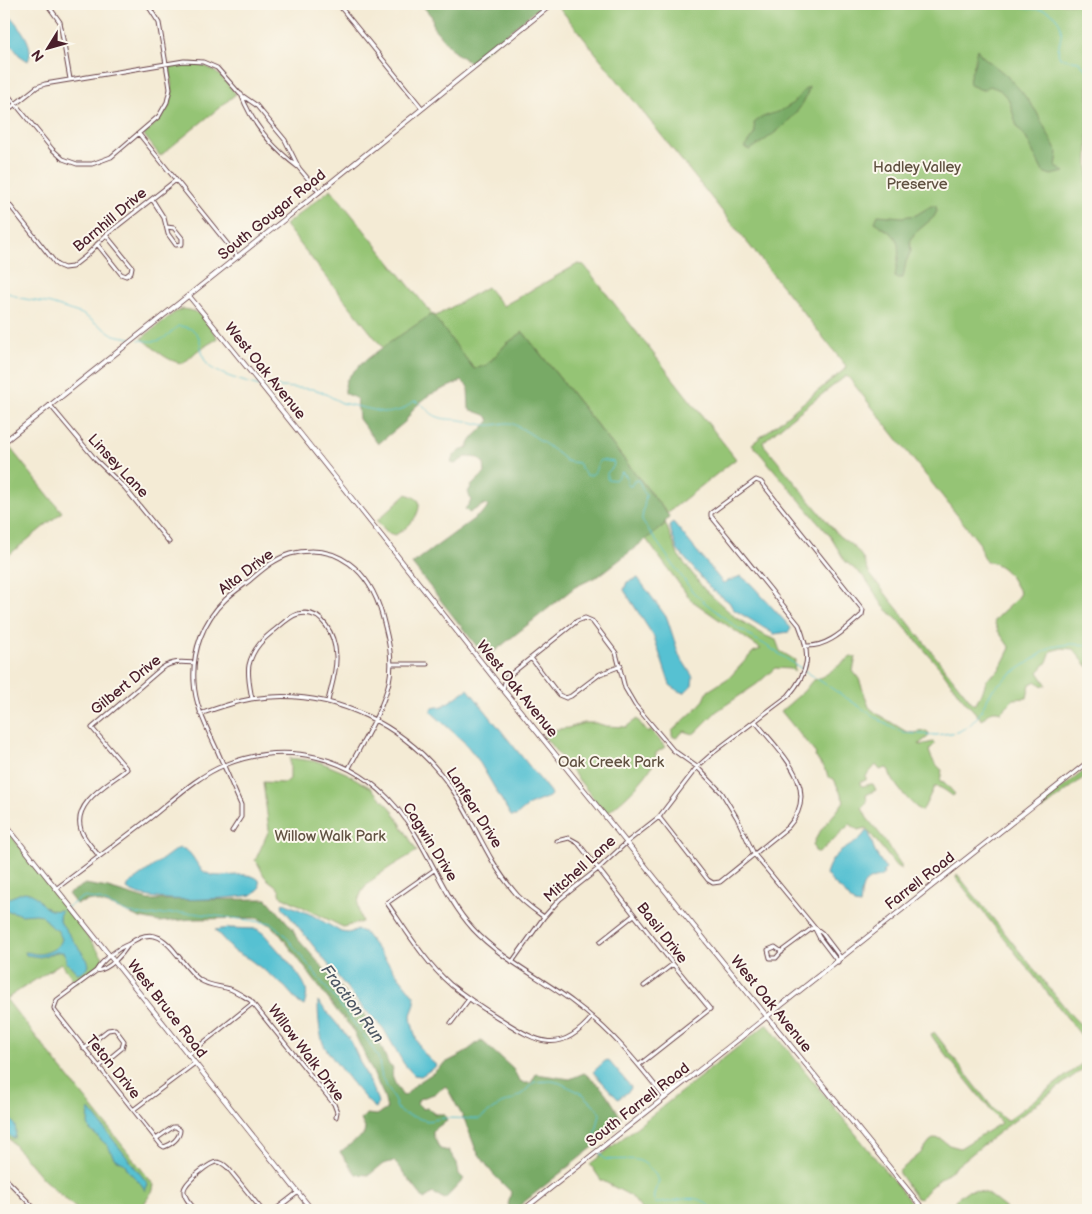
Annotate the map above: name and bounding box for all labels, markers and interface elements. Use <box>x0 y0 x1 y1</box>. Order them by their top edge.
north arrow <box>22 22 72 72</box>
text: N <box>28 46 48 65</box>
park label: Hadley Valley Preserve <box>873 158 961 194</box>
street label: South Gougar Road <box>214 166 330 264</box>
street label: Barnhill Drive <box>69 184 151 256</box>
street label: West Oak Avenue <box>220 319 310 423</box>
street label: Linsey Lane <box>84 430 153 502</box>
street label: Alta Drive <box>215 545 278 599</box>
street label: West Oak Avenue <box>472 637 562 741</box>
street label: Gilbert Drive <box>87 651 165 719</box>
park label: Oak Creek Park <box>558 753 665 772</box>
street label: Lanfear Drive <box>442 764 506 852</box>
street label: Cagwin Drive <box>398 799 462 885</box>
park label: Willow Walk Park <box>274 827 386 846</box>
street label: Mitchell Lane <box>540 832 620 906</box>
street label: Farrell Road <box>881 848 959 914</box>
street label: Basil Drive <box>632 899 692 967</box>
street label: West Oak Avenue <box>726 952 816 1056</box>
street label: West Bruce Road <box>123 956 211 1062</box>
water label: Fraction Run <box>316 961 388 1047</box>
street label: Willow Walk Drive <box>263 1001 349 1105</box>
street label: Teton Drive <box>81 1031 145 1103</box>
street label: South Farrell Road <box>582 1059 694 1151</box>

